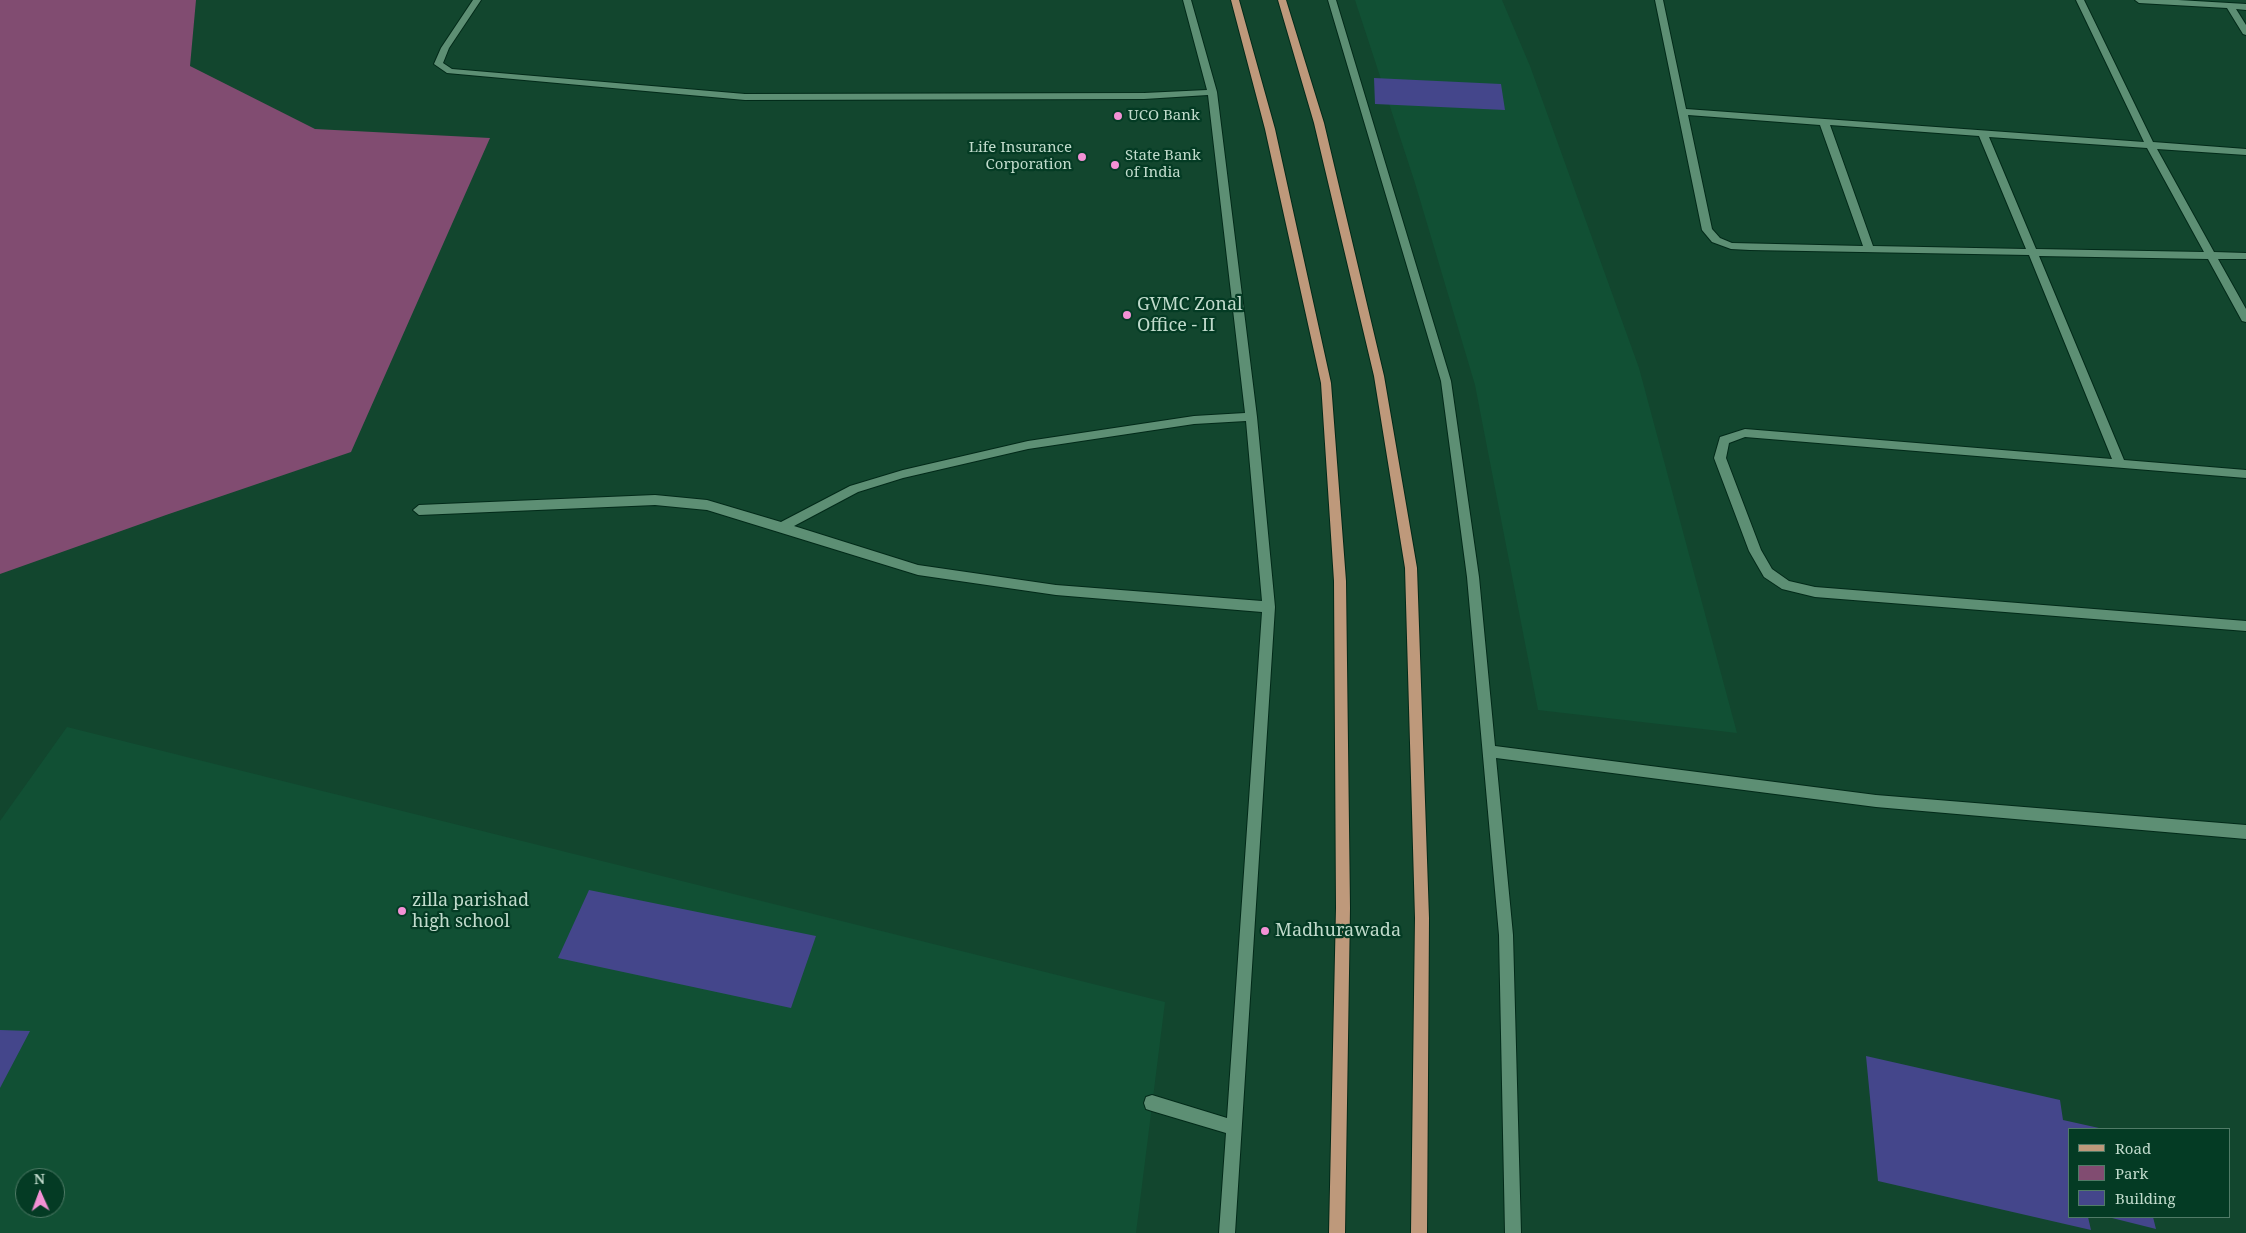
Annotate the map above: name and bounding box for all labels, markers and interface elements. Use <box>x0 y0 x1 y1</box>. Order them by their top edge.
place label: UCO Bank <box>1128 107 1200 125</box>
marker: UCO Bank <box>1112 110 1124 122</box>
place label: Life Insurance Corporation <box>969 139 1072 174</box>
place label: State Bank of India <box>1125 147 1201 182</box>
marker: Life Insurance Corporation <box>1076 151 1088 163</box>
marker: State Bank of India <box>1109 159 1121 171</box>
place label: GVMC Zonal Office - II <box>1137 294 1243 336</box>
marker: GVMC Zonal Office - II <box>1121 309 1133 321</box>
place label: zilla parishad high school <box>412 890 529 932</box>
marker: zilla parishad high school <box>396 905 408 917</box>
place label: Madhurawada <box>1275 920 1401 942</box>
marker: Madhurawada <box>1259 925 1271 937</box>
legend <box>2068 1128 2231 1218</box>
text: Road <box>2115 1138 2151 1158</box>
text: Park <box>2115 1163 2148 1183</box>
north arrow <box>15 1168 65 1218</box>
text: N <box>34 1169 45 1188</box>
text: Building <box>2115 1188 2176 1208</box>

